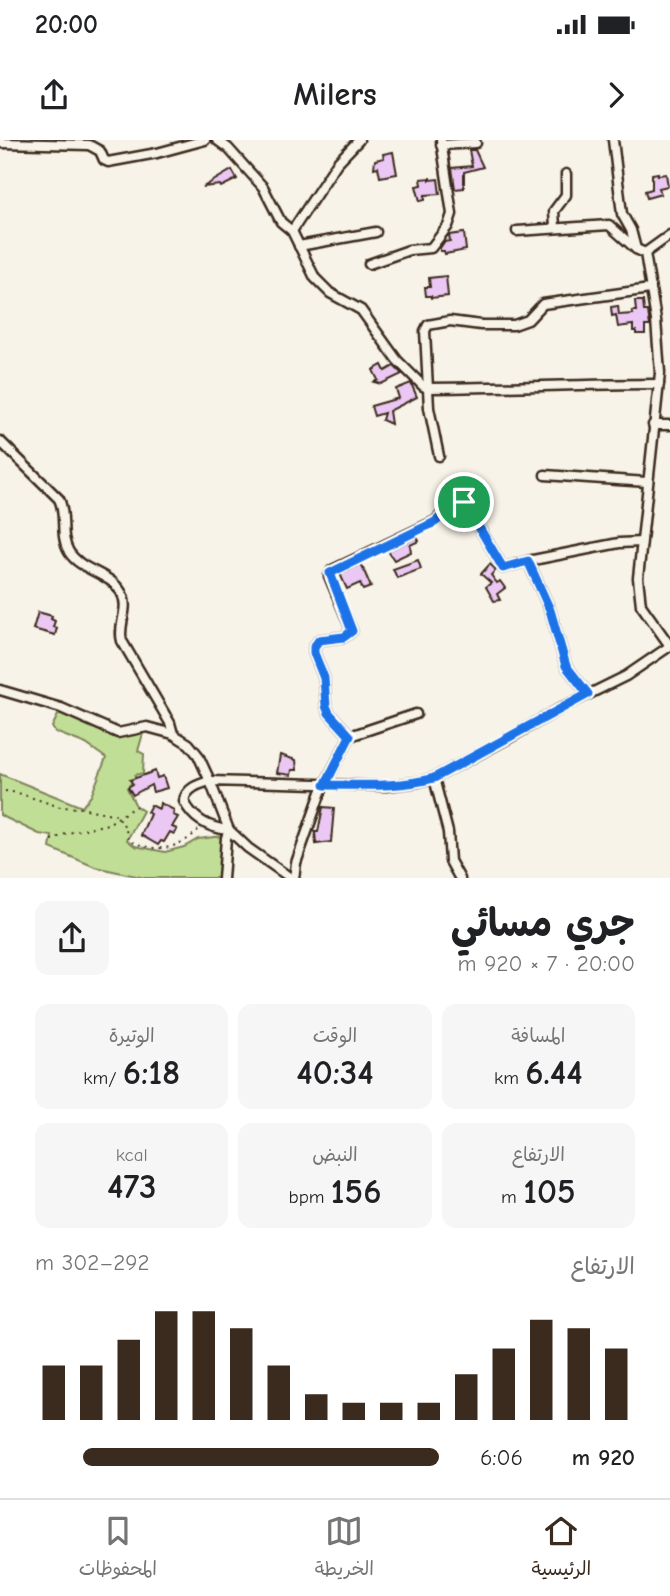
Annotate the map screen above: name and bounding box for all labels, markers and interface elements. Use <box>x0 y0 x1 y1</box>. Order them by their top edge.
text: 20:00 <box>35 10 98 40</box>
icon: share <box>35 76 73 114</box>
text: Milers <box>293 76 377 113</box>
icon: forward <box>597 76 635 114</box>
pin <box>434 472 494 532</box>
icon: arrive <box>445 483 483 521</box>
button: share <box>35 901 109 975</box>
text: جري مسائي <box>451 902 635 946</box>
text: 20:00 · 7 × 920 m <box>457 950 635 977</box>
text: الوتيرة <box>109 1025 155 1047</box>
text: الوقت <box>313 1025 357 1047</box>
text: المسافة <box>511 1025 565 1047</box>
text: 6:18 <box>123 1052 180 1093</box>
text: 40:34 <box>296 1052 374 1093</box>
text: 6.44 <box>525 1052 583 1093</box>
text: /km <box>83 1067 123 1089</box>
text: km <box>494 1067 525 1089</box>
text: kcal <box>116 1144 148 1166</box>
text: النبض <box>312 1144 358 1166</box>
text: الارتفاع <box>512 1144 565 1166</box>
text: 473 <box>107 1166 156 1207</box>
text: 156 <box>331 1171 382 1212</box>
text: 105 <box>523 1171 576 1212</box>
text: bpm <box>289 1186 331 1208</box>
text: m <box>501 1186 523 1208</box>
text: 292–302 m <box>35 1249 150 1276</box>
text: الارتفاع <box>571 1253 635 1280</box>
text: 6:06 <box>480 1444 523 1471</box>
text: 920 m <box>572 1444 635 1471</box>
tab: المحفوظات <box>79 1512 157 1585</box>
tab: الخريطة <box>315 1512 374 1585</box>
tab: الرئيسية <box>532 1512 591 1585</box>

